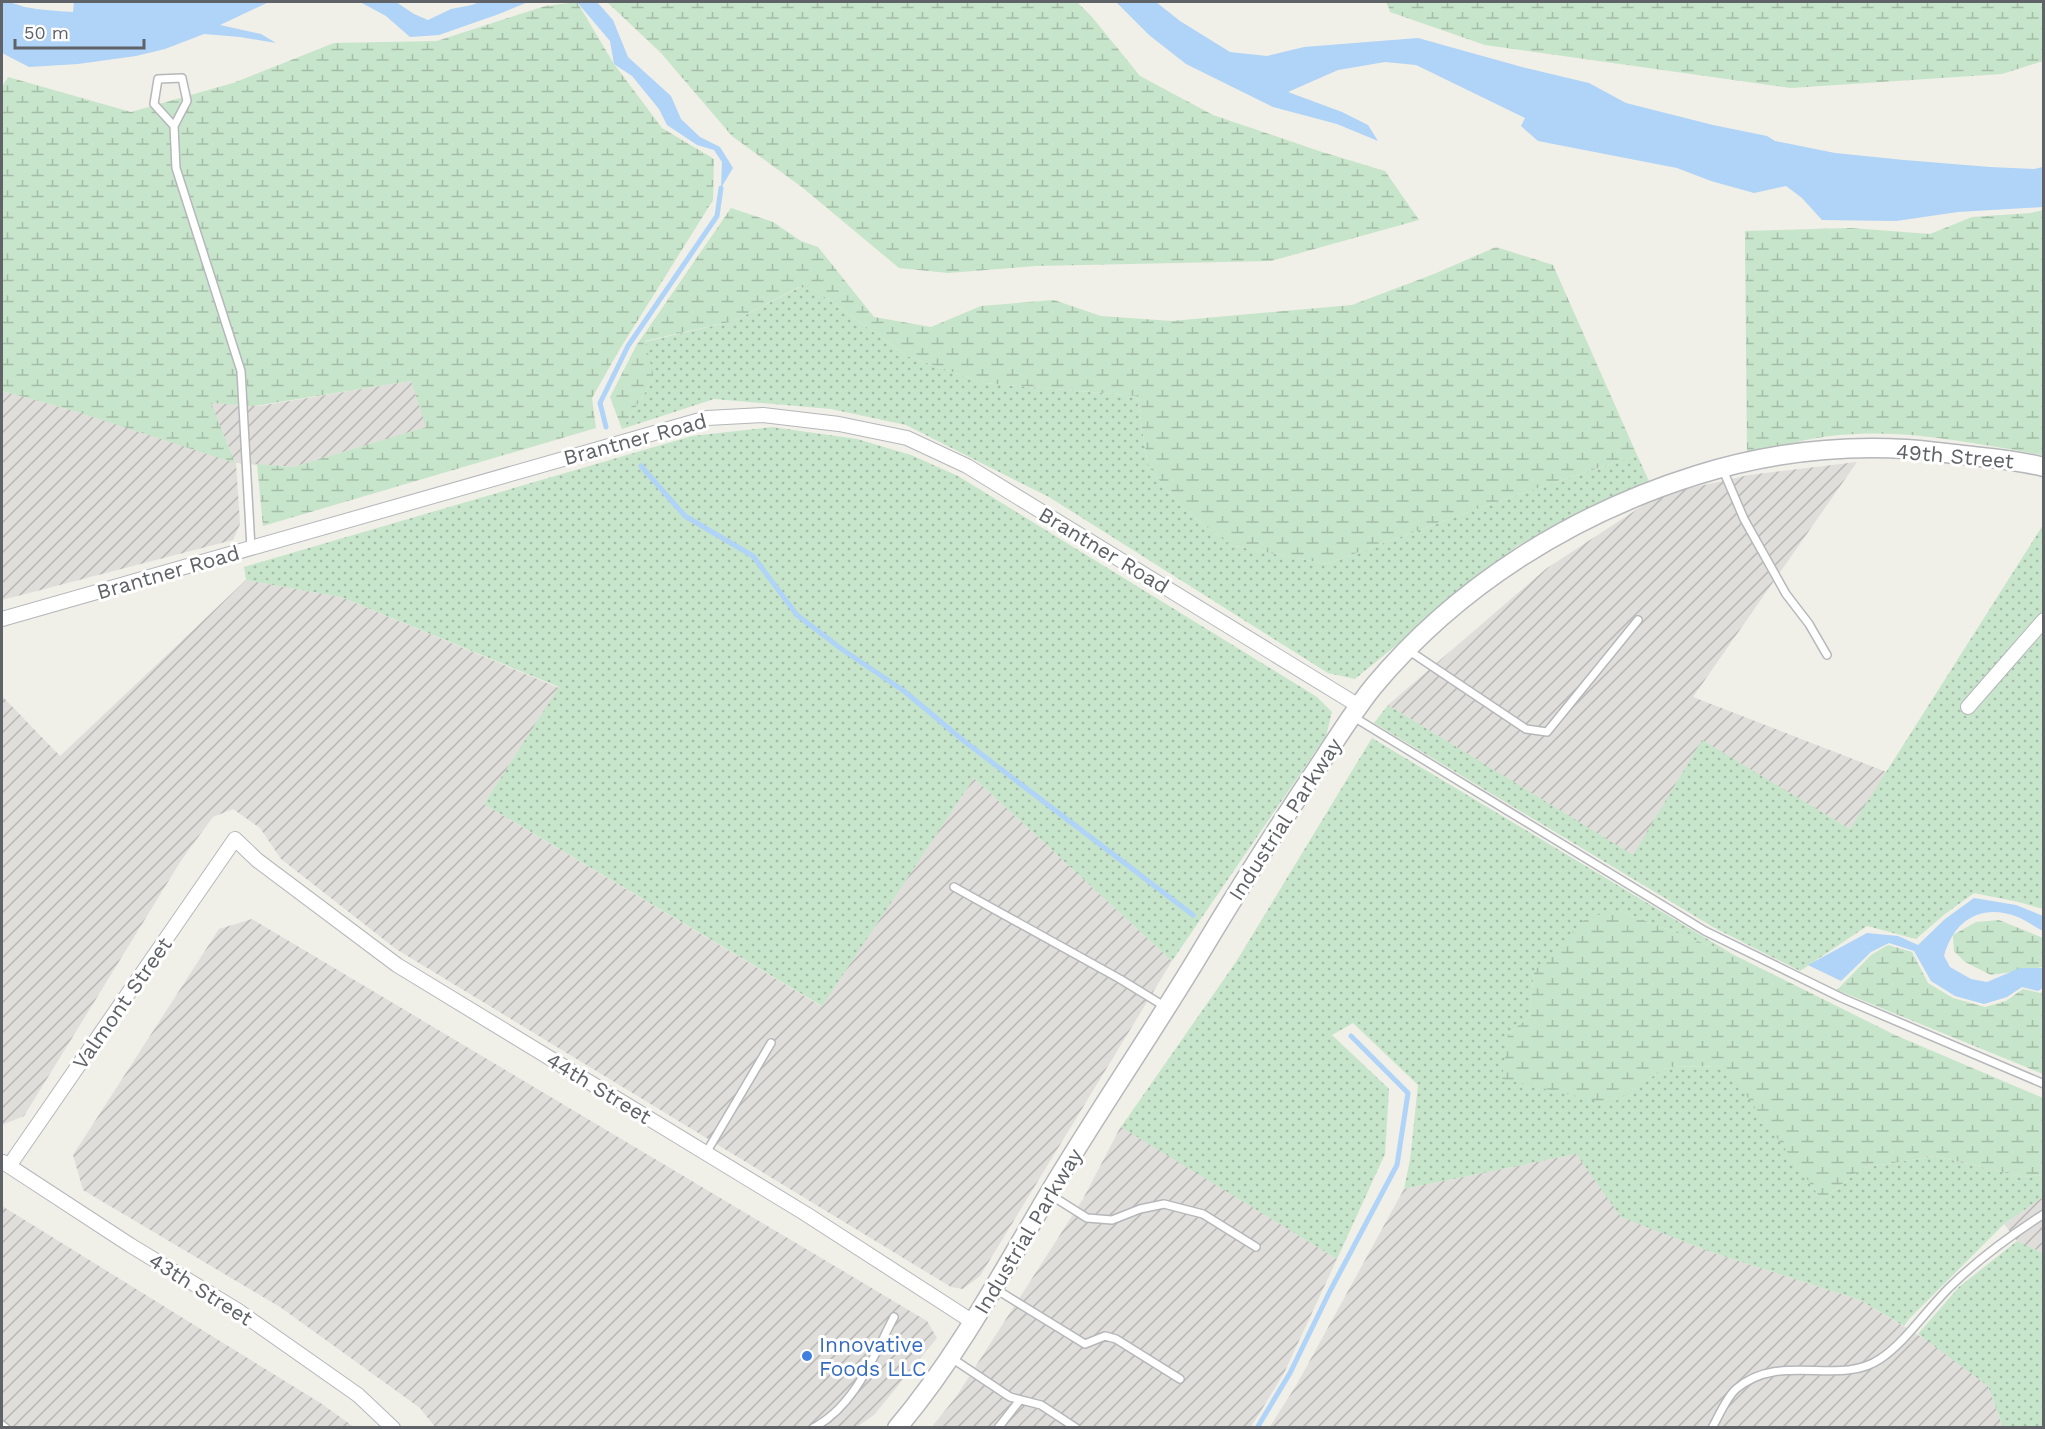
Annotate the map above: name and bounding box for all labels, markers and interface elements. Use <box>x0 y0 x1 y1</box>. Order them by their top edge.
scale bar <box>15 12 144 50</box>
text: 50 m <box>24 22 69 43</box>
street label: Brantner Road <box>561 408 709 470</box>
street label: 49th Street <box>1895 438 2015 474</box>
street label: Brantner Road <box>1034 501 1174 599</box>
street label: Brantner Road <box>94 540 242 604</box>
street label: Industrial Parkway <box>1223 733 1347 905</box>
street label: Valmont Street <box>67 932 177 1074</box>
street label: 44th Street <box>542 1047 656 1129</box>
street label: Industrial Parkway <box>969 1144 1087 1318</box>
street label: 43th Street <box>145 1247 258 1331</box>
place label: Innovative Foods LLC <box>819 1332 926 1381</box>
marker: Innovative Foods LLC <box>800 1349 814 1363</box>

